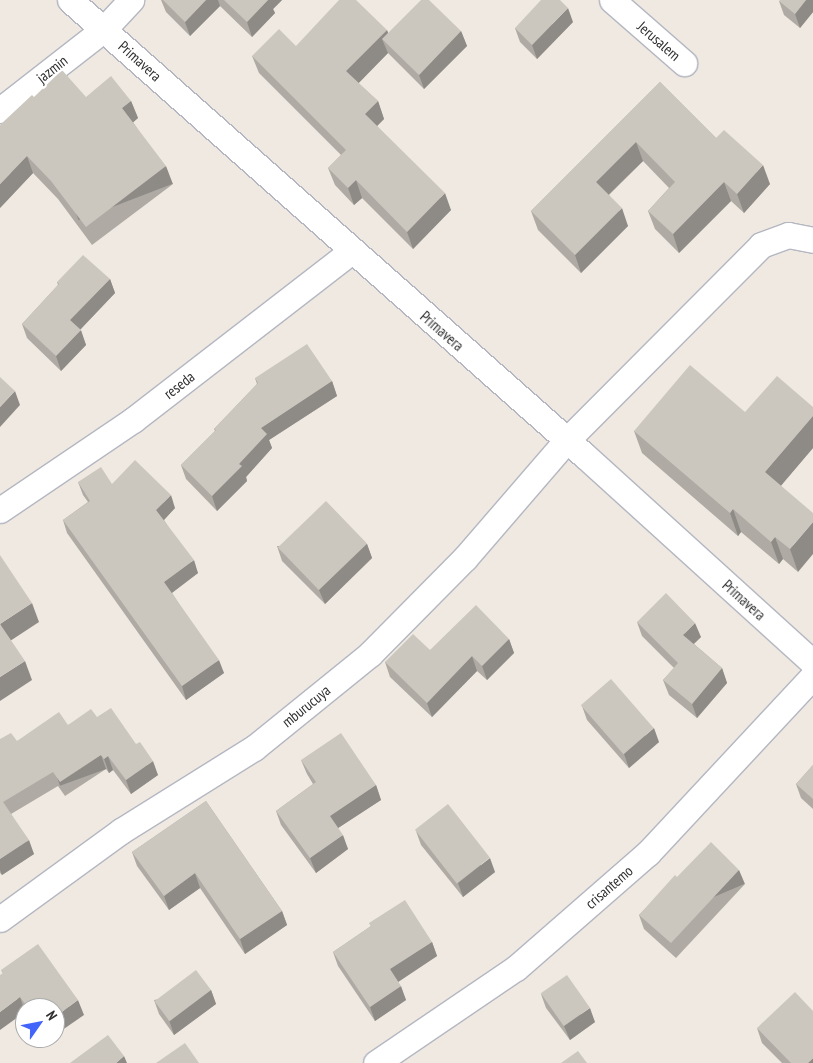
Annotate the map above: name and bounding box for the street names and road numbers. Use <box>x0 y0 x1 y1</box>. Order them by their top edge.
street label: Jerusalem <box>634 17 684 65</box>
street label: Primavera <box>115 37 165 85</box>
street label: jazmin <box>33 51 71 87</box>
street label: Primavera <box>417 307 467 355</box>
street label: reseda <box>160 367 198 403</box>
street label: Primavera <box>719 576 769 624</box>
street label: mburucuya <box>278 681 334 731</box>
street label: crisantemo <box>582 862 636 912</box>

